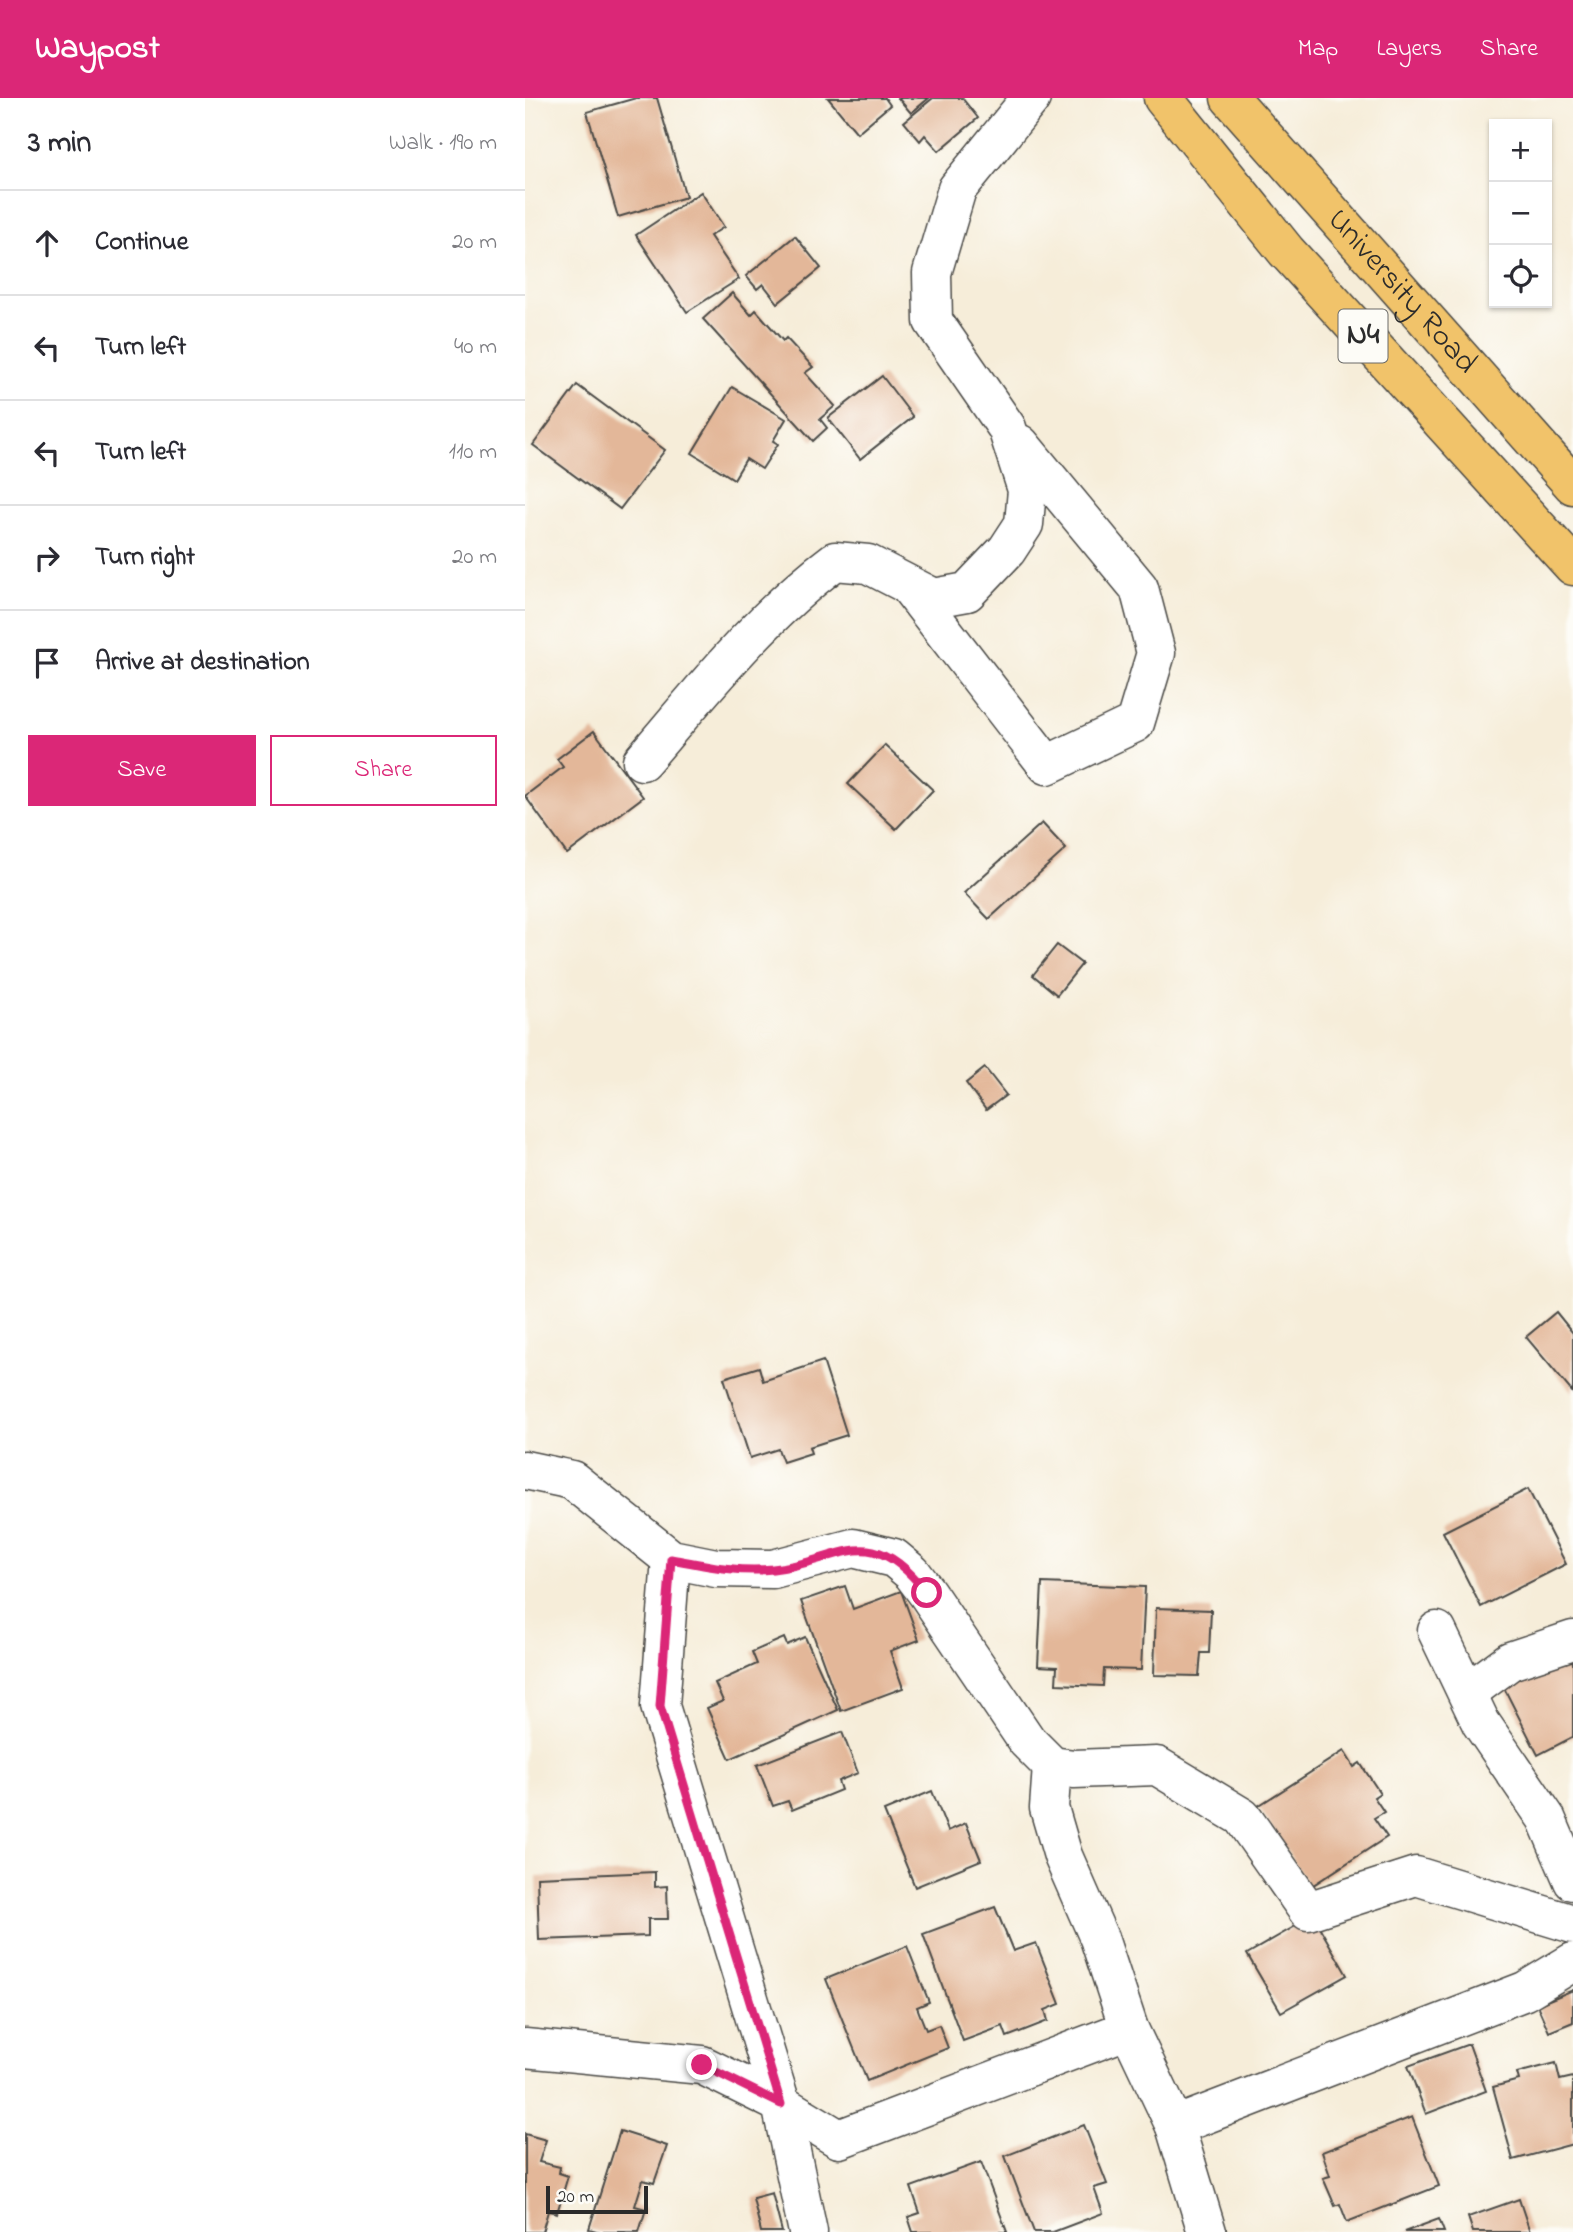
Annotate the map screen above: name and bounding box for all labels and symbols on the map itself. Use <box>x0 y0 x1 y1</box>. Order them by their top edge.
street label: University Road <box>1315 199 1488 385</box>
road number: N4 <box>1339 310 1387 362</box>
route start <box>911 1577 942 1608</box>
route end <box>686 2049 717 2080</box>
scale bar <box>546 2183 647 2215</box>

